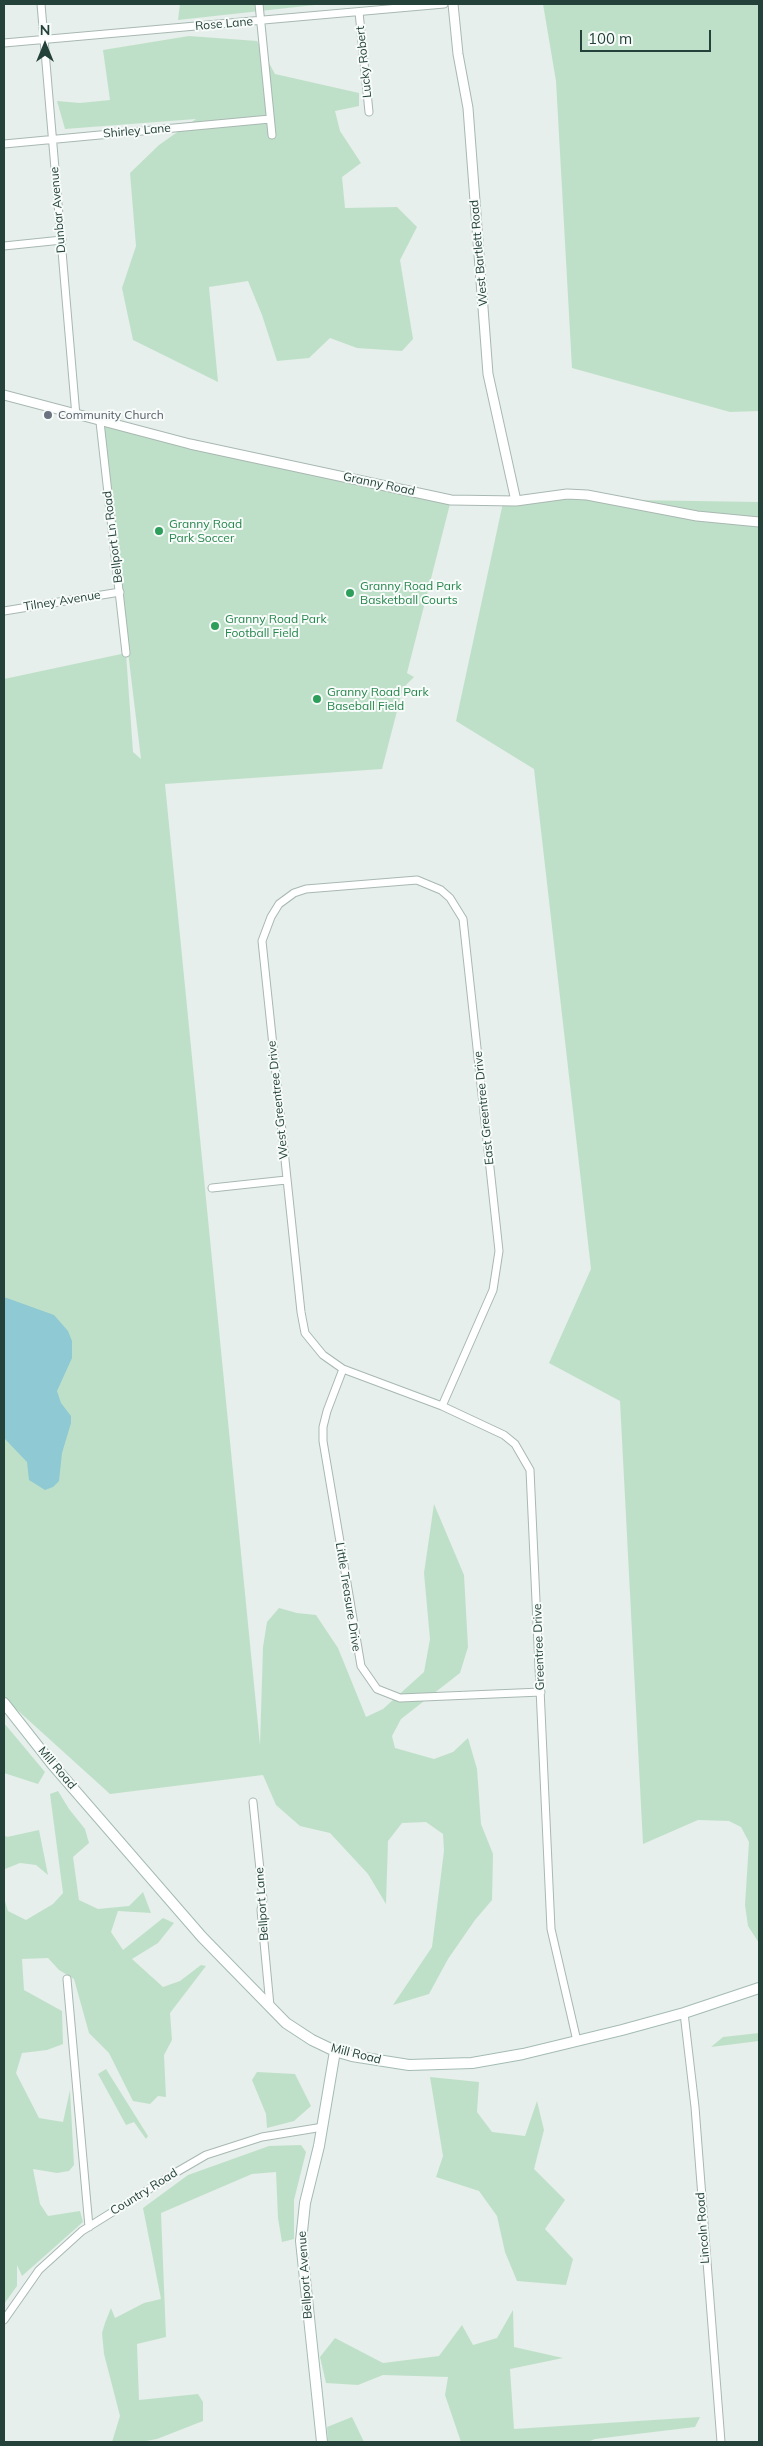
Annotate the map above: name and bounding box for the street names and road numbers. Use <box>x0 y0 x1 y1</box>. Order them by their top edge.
street label: Rose Lane <box>195 14 253 34</box>
street label: Lucky Robert <box>353 25 375 99</box>
street label: Shirley Lane <box>103 121 171 141</box>
street label: Dunbar Avenue <box>47 166 69 254</box>
street label: West Bartlett Road <box>467 199 491 307</box>
street label: Granny Road <box>342 469 416 499</box>
street label: Bellport Ln Road <box>100 490 126 584</box>
street label: Tilney Avenue <box>22 588 102 614</box>
street label: West Greentree Drive <box>265 1040 291 1160</box>
street label: East Greentree Drive <box>471 1050 497 1166</box>
street label: Little Treasure Drive <box>332 1541 364 1653</box>
street label: Greentree Drive <box>530 1603 548 1691</box>
street label: Mill Road <box>35 1744 79 1792</box>
street label: Bellport Lane <box>252 1867 272 1941</box>
street label: Mill Road <box>329 2041 383 2067</box>
street label: Country Road <box>108 2166 180 2218</box>
street label: Lincoln Road <box>693 2192 713 2264</box>
street label: Bellport Avenue <box>295 2230 315 2320</box>

